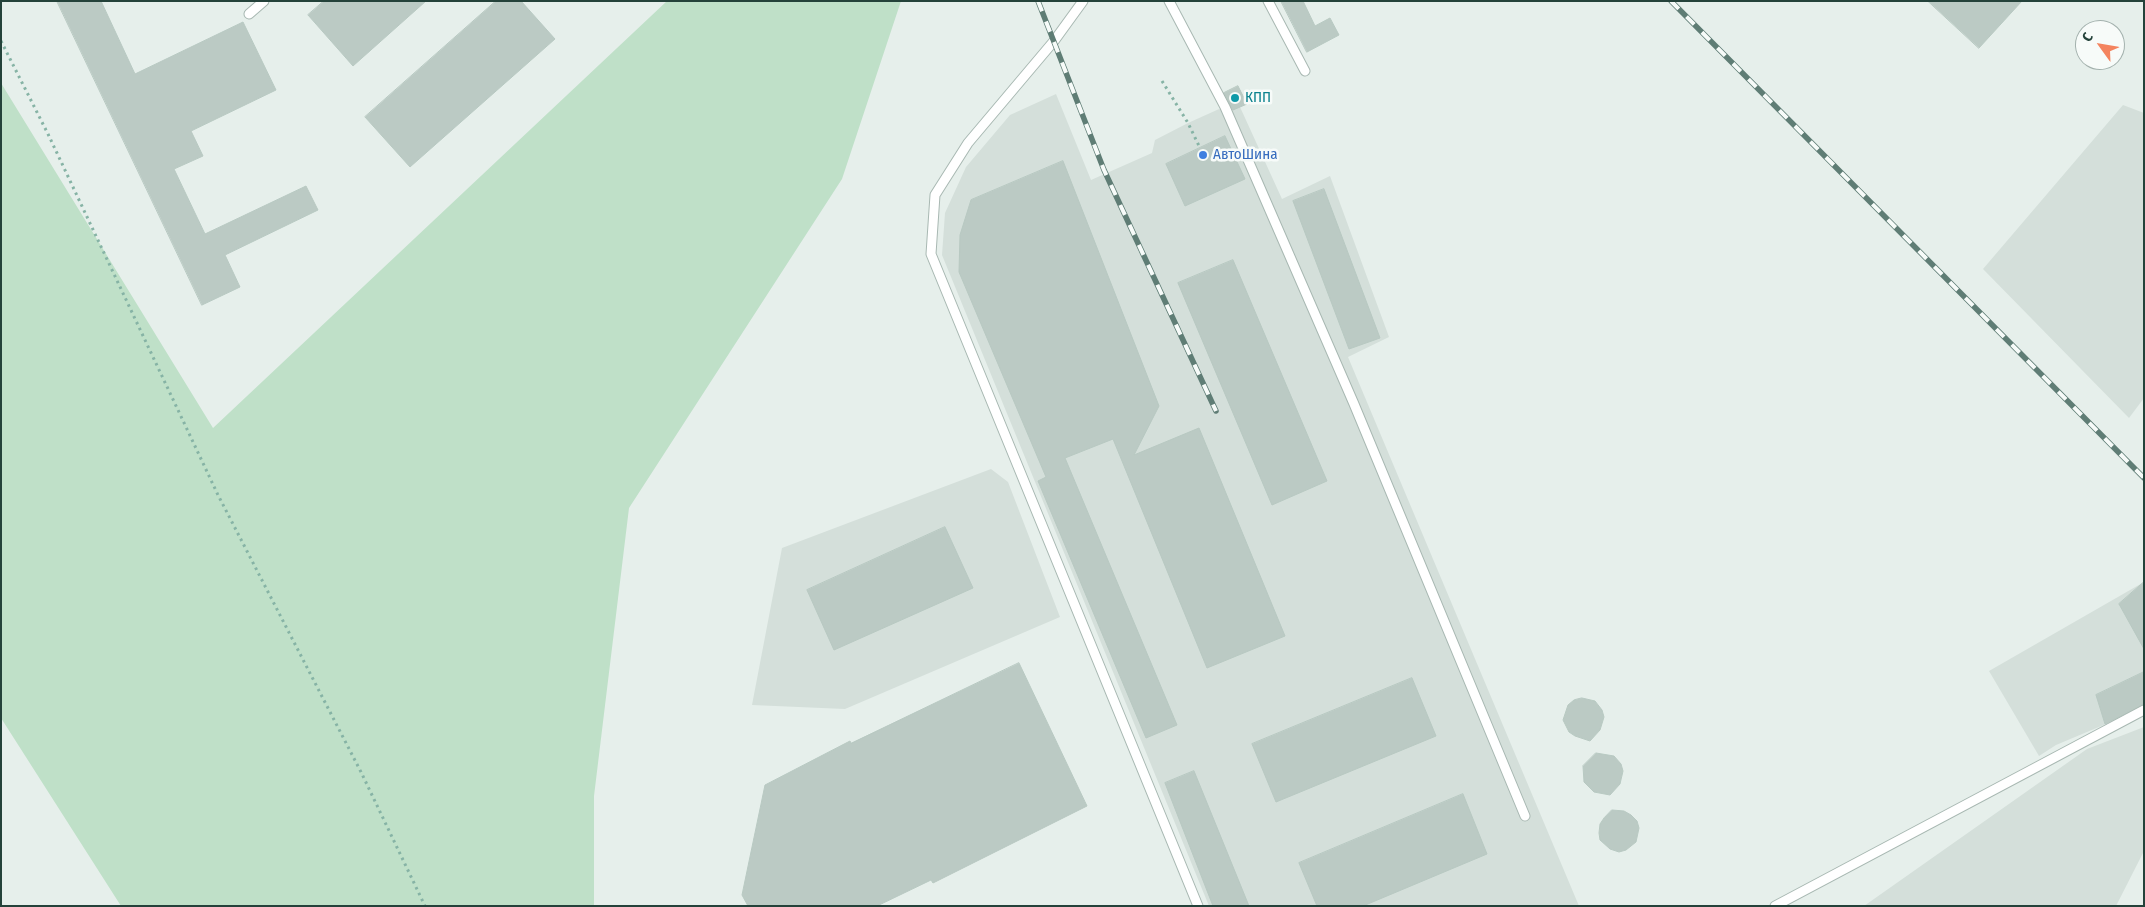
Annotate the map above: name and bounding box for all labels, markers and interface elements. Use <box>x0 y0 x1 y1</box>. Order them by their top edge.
north arrow <box>2075 20 2125 70</box>
text: С <box>2079 30 2097 45</box>
place label: КПП <box>1245 89 1271 107</box>
marker: КПП <box>1229 92 1241 104</box>
place label: АвтоШина <box>1213 146 1277 164</box>
marker: АвтоШина <box>1197 149 1209 161</box>

